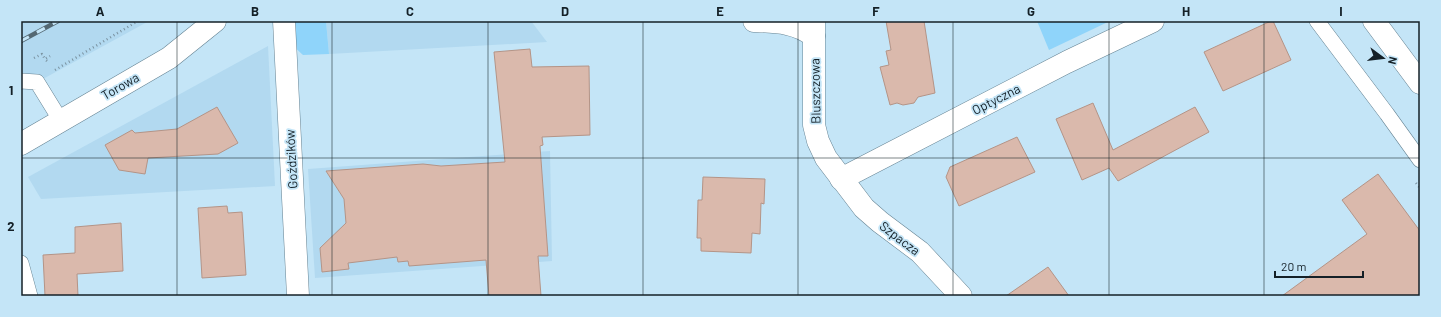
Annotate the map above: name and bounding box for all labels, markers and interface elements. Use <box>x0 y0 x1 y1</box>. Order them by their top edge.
text: A <box>96 3 105 19</box>
text: B <box>251 3 259 19</box>
text: C <box>406 3 414 19</box>
text: D <box>561 3 569 19</box>
text: E <box>716 3 724 19</box>
text: F <box>872 3 880 19</box>
text: G <box>1027 3 1035 19</box>
text: H <box>1182 3 1190 19</box>
text: I <box>1339 3 1343 19</box>
north arrow <box>1363 38 1403 78</box>
text: N <box>1386 55 1400 66</box>
street label: Bluszczowa <box>806 58 824 124</box>
street label: Torowa <box>98 69 142 103</box>
street label: Optyczna <box>969 80 1023 118</box>
text: 1 <box>9 82 13 98</box>
street label: Goździków <box>281 129 301 189</box>
text: 2 <box>7 218 15 234</box>
street label: Szpacza <box>877 218 923 258</box>
scale bar <box>1275 253 1363 279</box>
text: 20 m <box>1281 259 1307 273</box>

